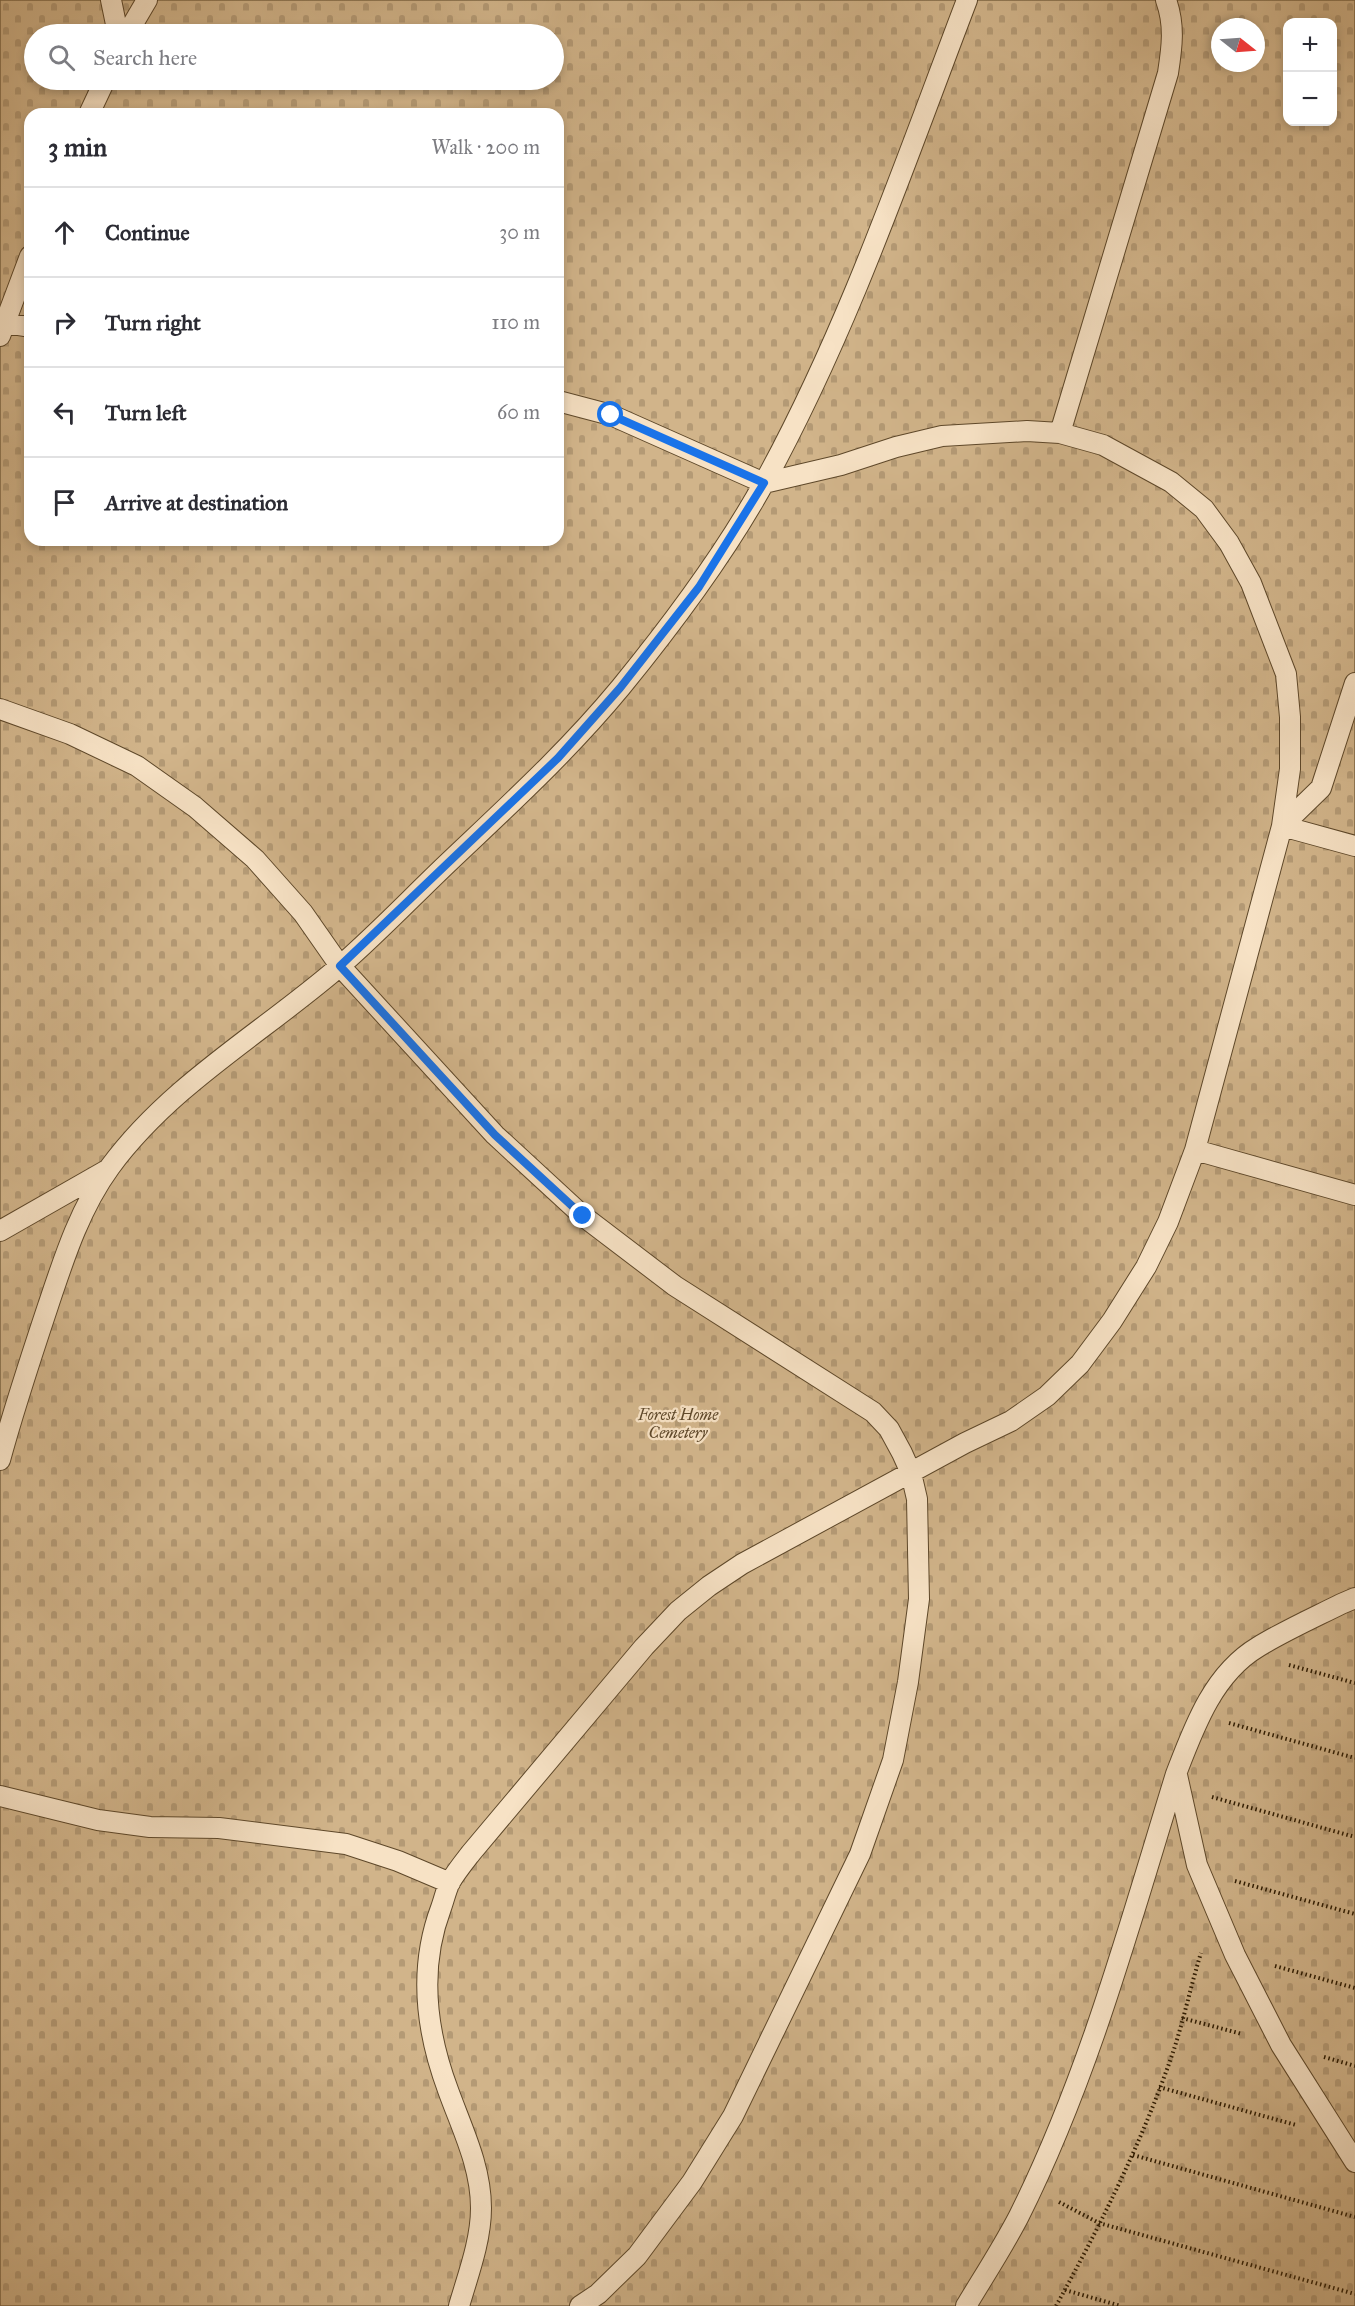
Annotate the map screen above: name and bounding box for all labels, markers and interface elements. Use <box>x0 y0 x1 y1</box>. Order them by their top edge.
north arrow <box>1211 18 1265 72</box>
map controls <box>1283 18 1337 126</box>
button: + <box>1283 18 1337 72</box>
search box <box>24 24 564 90</box>
icon: search <box>45 41 78 74</box>
text: Search here <box>93 44 197 71</box>
button: − <box>1283 72 1337 126</box>
text: 3 min <box>48 131 107 163</box>
text: Walk · 200 m <box>432 135 540 159</box>
icon: ahead <box>48 216 81 249</box>
text: Continue <box>105 219 190 246</box>
text: 30 m <box>499 220 540 244</box>
icon: right <box>48 306 81 339</box>
text: Turn right <box>105 309 201 336</box>
text: 110 m <box>492 310 540 334</box>
icon: left <box>48 396 81 429</box>
text: Turn left <box>105 399 187 426</box>
text: 60 m <box>497 400 540 424</box>
route start <box>597 401 623 427</box>
icon: arrive <box>48 486 81 519</box>
text: Arrive at destination <box>105 489 288 516</box>
route end <box>569 1202 595 1228</box>
park label: Forest Home Cemetery <box>637 1405 719 1442</box>

